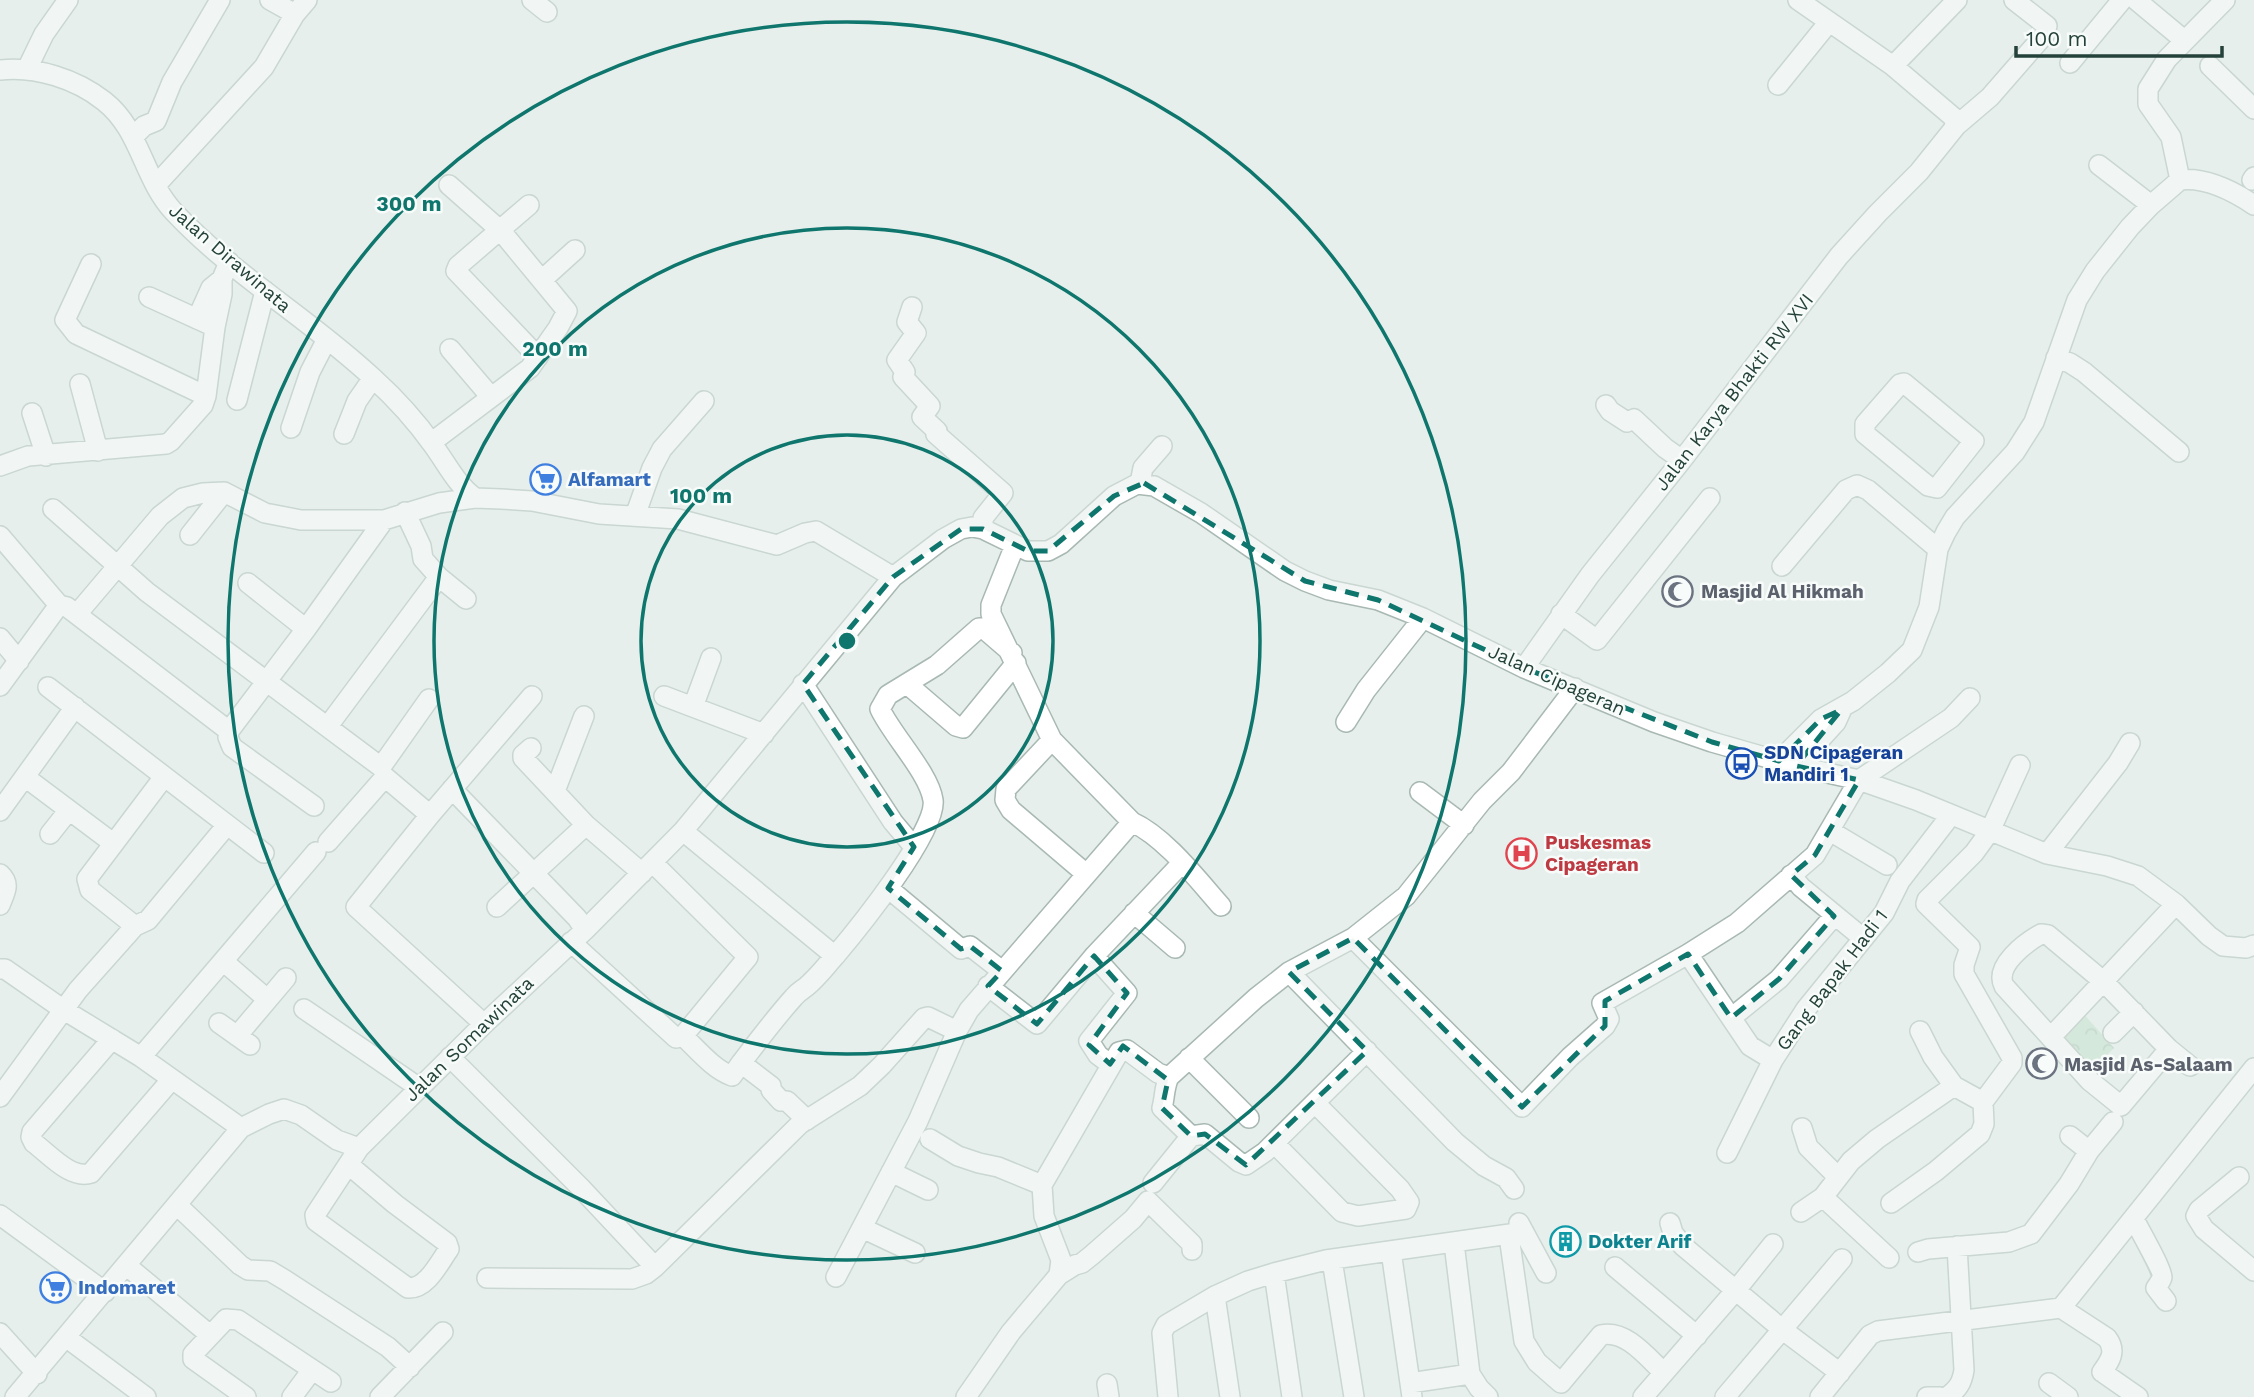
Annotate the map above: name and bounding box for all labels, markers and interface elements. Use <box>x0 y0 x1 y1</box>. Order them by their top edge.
scale bar <box>2016 14 2222 58</box>
text: 100 m <box>2026 26 2088 51</box>
text: 300 m <box>376 191 442 216</box>
street label: Jalan Dirawinata <box>164 199 296 318</box>
street label: Jalan Karya Bhakti RW XVI <box>1650 289 1818 495</box>
text: 200 m <box>522 336 588 361</box>
supermarket icon: Alfamart <box>528 462 562 496</box>
place label: Alfamart <box>568 468 652 491</box>
text: 100 m <box>670 483 732 508</box>
mosque icon: Masjid Al Hikmah <box>1661 574 1695 608</box>
place label: Masjid Al Hikmah <box>1701 580 1864 603</box>
centre of rings <box>835 629 859 653</box>
street label: Jalan Cipageran <box>1485 639 1629 721</box>
place label: SDN Cipageran Mandiri 1 <box>1764 741 1903 786</box>
bus stop icon: SDN Cipageran Mandiri 1 <box>1724 746 1758 780</box>
place label: Puskesmas Cipageran <box>1545 831 1651 876</box>
hospital icon: Puskesmas Cipageran <box>1505 836 1539 870</box>
street label: Gang Bapak Hadi 1 <box>1771 905 1893 1055</box>
street label: Jalan Somawinata <box>400 972 538 1106</box>
mosque icon: Masjid As-Salaam <box>2024 1047 2058 1081</box>
place label: Masjid As-Salaam <box>2064 1053 2233 1076</box>
building icon: Dokter Arif <box>1548 1224 1582 1258</box>
place label: Dokter Arif <box>1588 1230 1692 1253</box>
supermarket icon: Indomaret <box>38 1270 72 1304</box>
place label: Indomaret <box>78 1276 176 1299</box>

